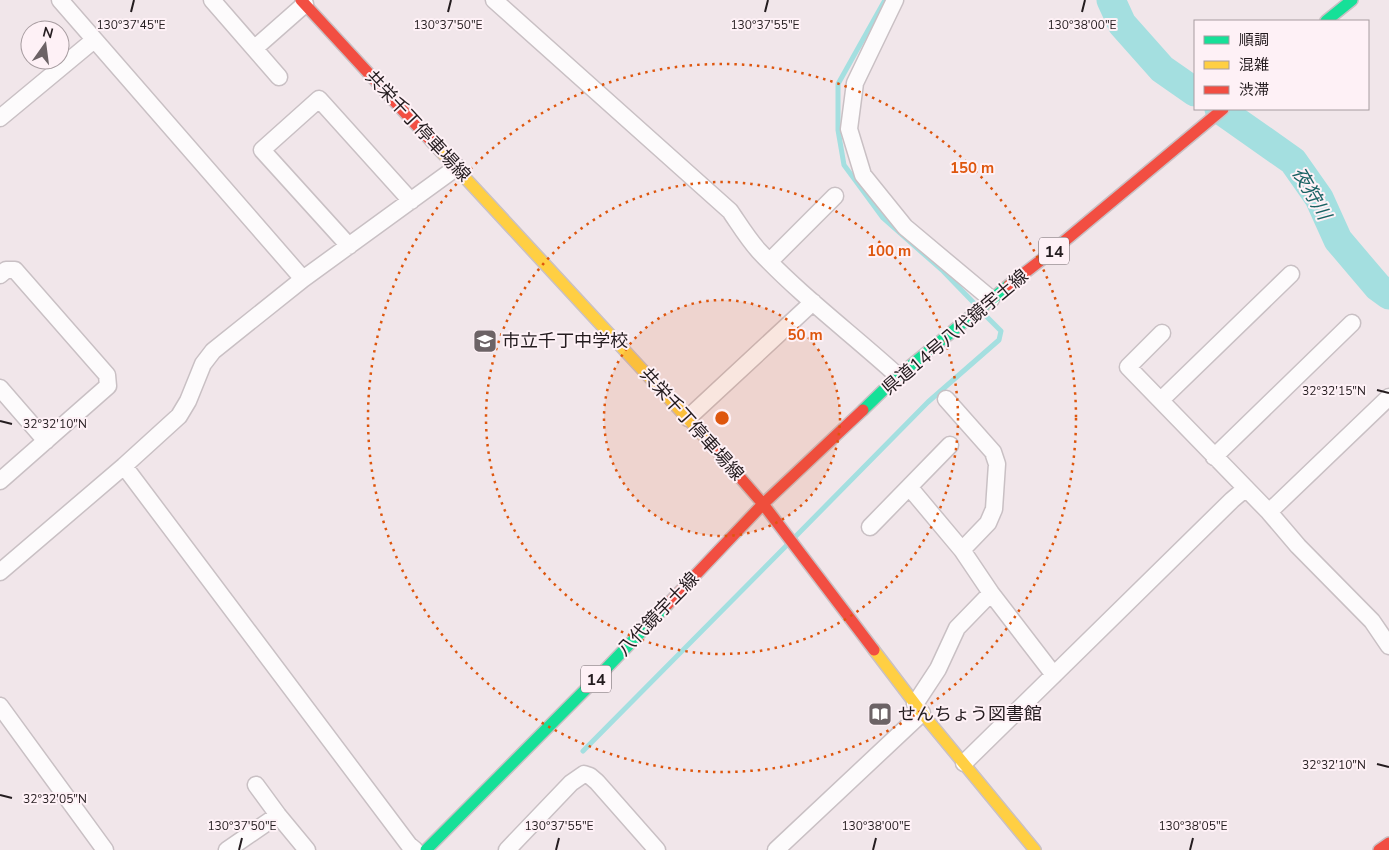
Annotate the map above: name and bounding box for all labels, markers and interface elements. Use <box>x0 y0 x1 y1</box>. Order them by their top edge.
text: 130°37'45"E <box>96 17 166 33</box>
text: 130°37'50"E <box>413 17 483 33</box>
text: 130°37'55"E <box>730 17 800 33</box>
text: 130°38'00"E <box>1047 17 1117 33</box>
north arrow <box>20 20 70 70</box>
legend <box>1194 20 1369 110</box>
text: N <box>41 22 55 43</box>
text: 順調 <box>1239 30 1269 50</box>
text: 混雑 <box>1239 55 1269 75</box>
street label: 共栄千丁停車場線 <box>360 65 476 187</box>
text: 渋滞 <box>1239 80 1269 100</box>
text: 150 m <box>950 158 994 178</box>
water label: 夜狩川 <box>1286 162 1338 226</box>
road number: 14 <box>1039 238 1069 264</box>
text: 100 m <box>867 241 911 261</box>
street label: 県道14号八代鏡宇土線 <box>877 264 1033 400</box>
text: 50 m <box>787 325 823 345</box>
school or university icon: 市立千丁中学校 <box>472 328 498 354</box>
place label: 市立千丁中学校 <box>502 329 628 353</box>
street label: 共栄千丁停車場線 <box>635 362 749 486</box>
text: 32°32'15"N <box>1302 383 1366 399</box>
centre of rings <box>713 409 731 427</box>
text: 32°32'10"N <box>23 416 87 432</box>
street label: 八代鏡宇土線 <box>612 567 704 661</box>
road number: 14 <box>581 666 611 692</box>
library icon: せんちょう図書館 <box>867 701 893 727</box>
place label: せんちょう図書館 <box>898 702 1042 726</box>
text: 32°32'10"N <box>1302 757 1366 773</box>
text: 32°32'05"N <box>23 791 87 807</box>
text: 130°37'50"E <box>207 818 277 834</box>
text: 130°37'55"E <box>524 818 594 834</box>
text: 130°38'00"E <box>841 818 911 834</box>
text: 130°38'05"E <box>1158 818 1228 834</box>

